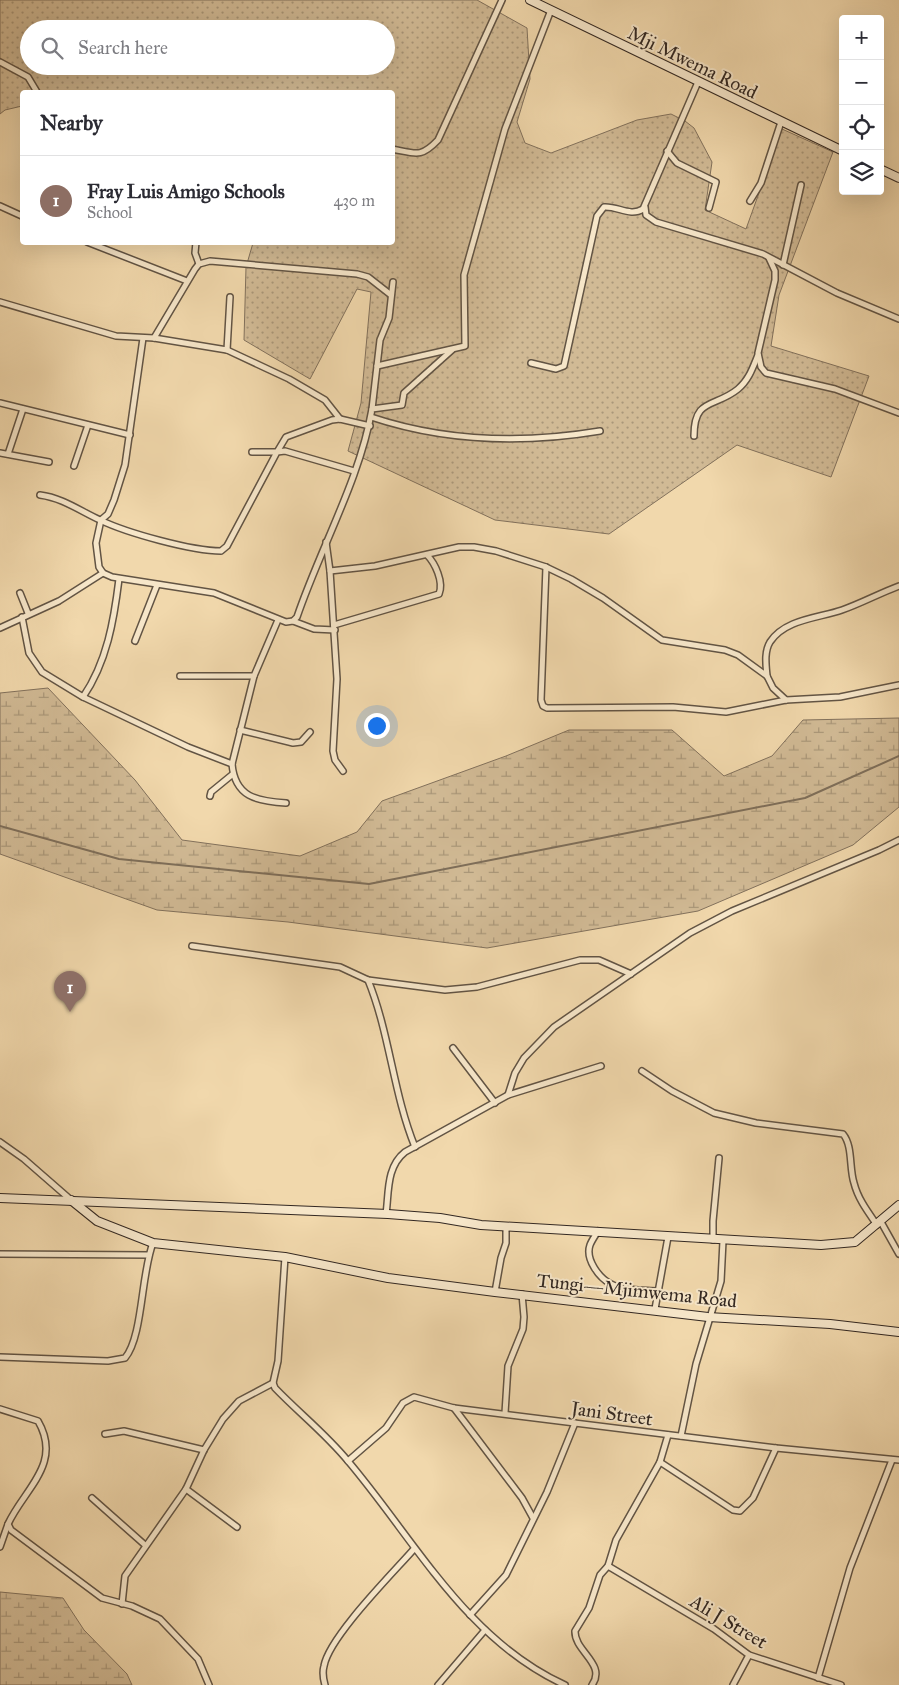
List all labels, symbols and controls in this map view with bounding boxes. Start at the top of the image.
map controls [839,15,884,195]
button: + [839,15,884,60]
search box [20,20,395,75]
street label: Mji Mwema Road [624,21,762,104]
icon: search [38,34,66,62]
text: Search here [78,36,168,59]
button: − [839,60,884,105]
button: locate [839,105,884,150]
text: Nearby [40,110,103,136]
button: layers [839,150,884,195]
text: Fray Luis Amigo Schools [87,180,285,203]
text: 1 [53,191,59,210]
text: 430 m [333,191,375,210]
text: School [87,203,132,222]
your location [364,713,390,739]
pin: 1 [54,971,86,1012]
street label: Tungi—Mjimwema Road [536,1269,739,1313]
street label: Jani Street [568,1396,654,1432]
street label: Ali J Street [684,1589,772,1654]

